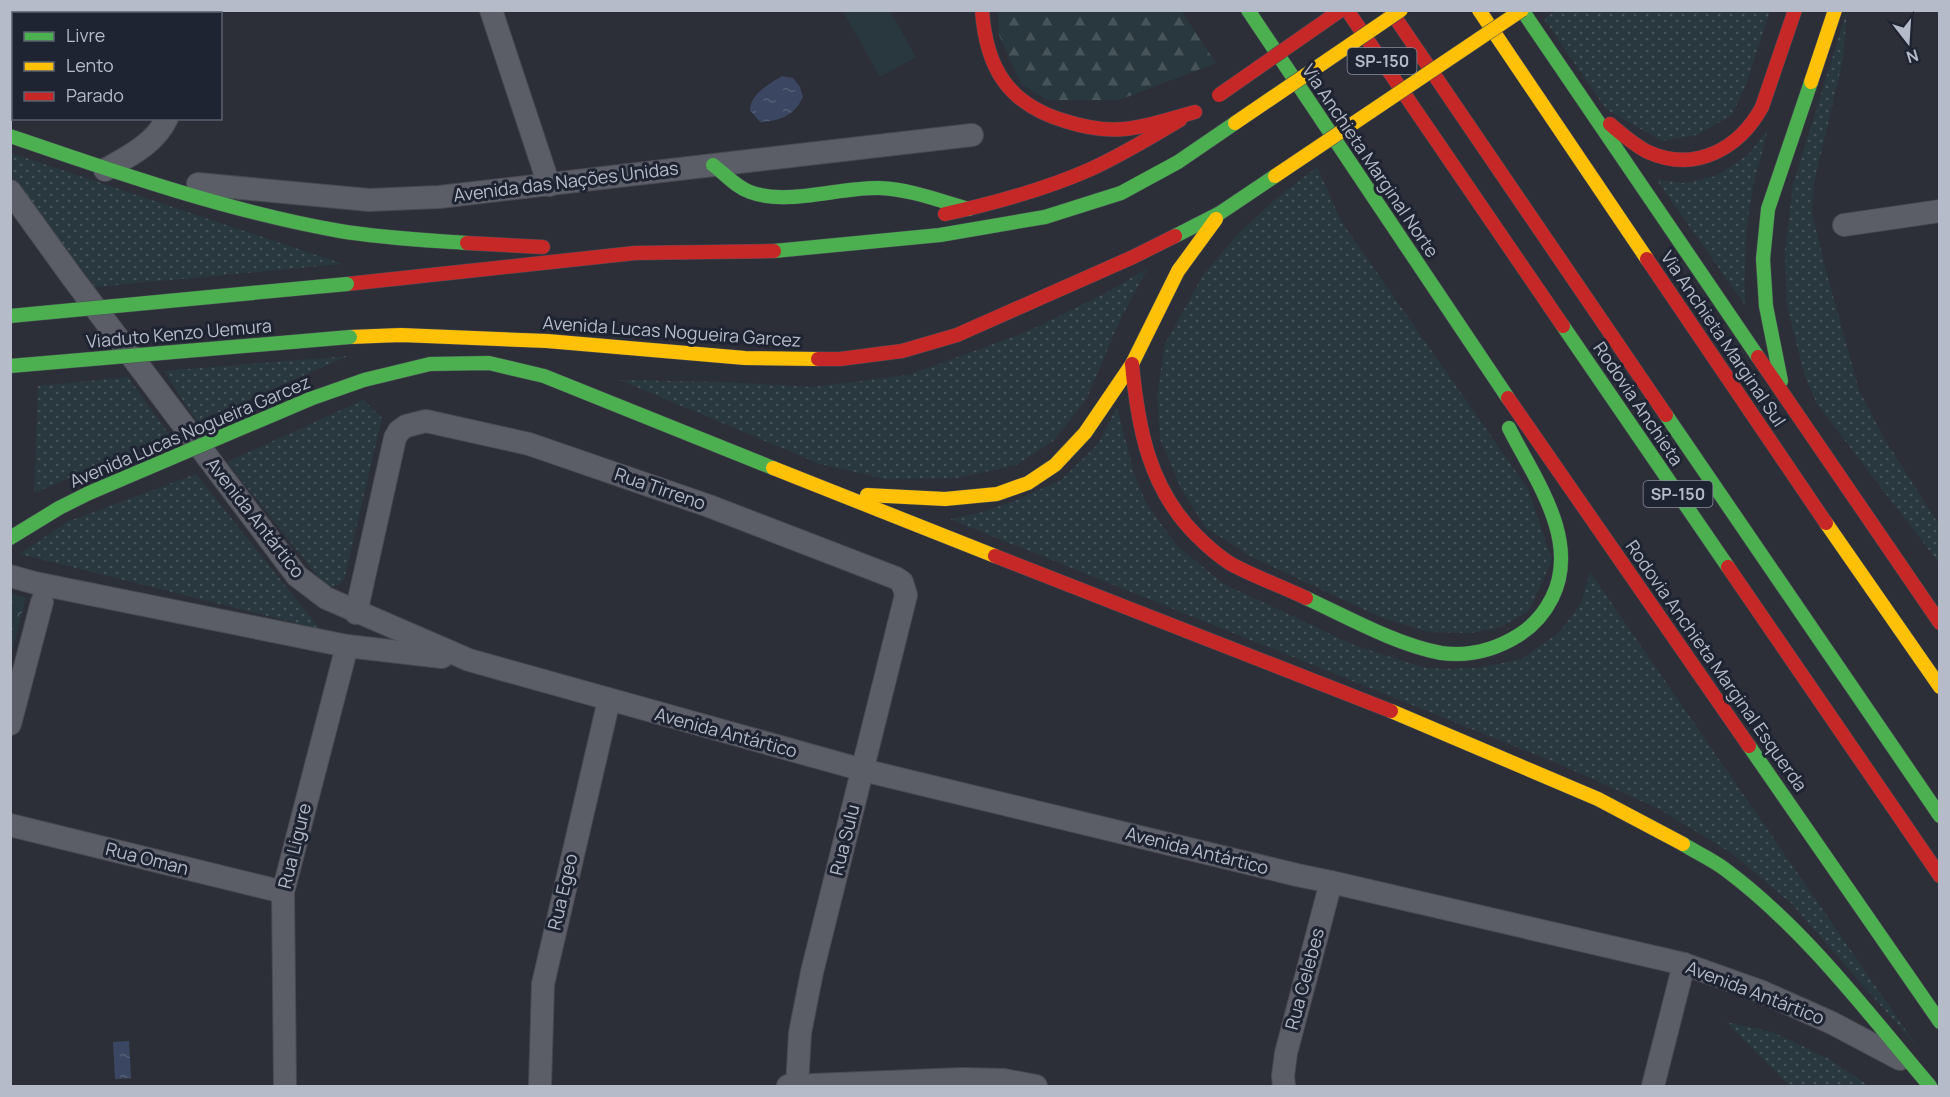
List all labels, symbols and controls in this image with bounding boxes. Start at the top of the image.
legend [12,12,222,120]
north arrow [1878,12,1938,72]
text: Livre [66,23,105,47]
text: N [1904,44,1921,69]
road number: SP-150 [1348,48,1416,74]
text: Lento [66,53,114,77]
street label: Via Anchieta Marginal Norte [1297,59,1445,262]
text: Parado [66,83,124,107]
street label: Avenida das Nações Unidas [452,155,680,207]
street label: Via Anchieta Marginal Sul [1656,246,1792,431]
street label: Avenida Lucas Nogueira Garcez [542,310,802,352]
street label: Viaduto Kenzo Uemura [85,313,273,353]
street label: Rodovia Anchieta [1588,337,1689,470]
street label: Avenida Lucas Nogueira Garcez [66,369,314,493]
street label: Avenida Antártico [201,452,310,582]
street label: Rua Tirreno [612,461,709,515]
road number: SP-150 [1644,481,1712,507]
street label: Rodovia Anchieta Marginal Esquerda [1621,535,1813,796]
street label: Avenida Antártico [652,701,800,763]
street label: Rua Ligure [272,801,316,891]
street label: Rua Sulu [824,802,864,878]
street label: Avenida Antártico [1123,821,1271,879]
street label: Rua Oman [103,836,191,880]
street label: Rua Egeo [542,851,582,932]
street label: Rua Celebes [1279,925,1329,1032]
street label: Avenida Antártico [1683,955,1828,1030]

